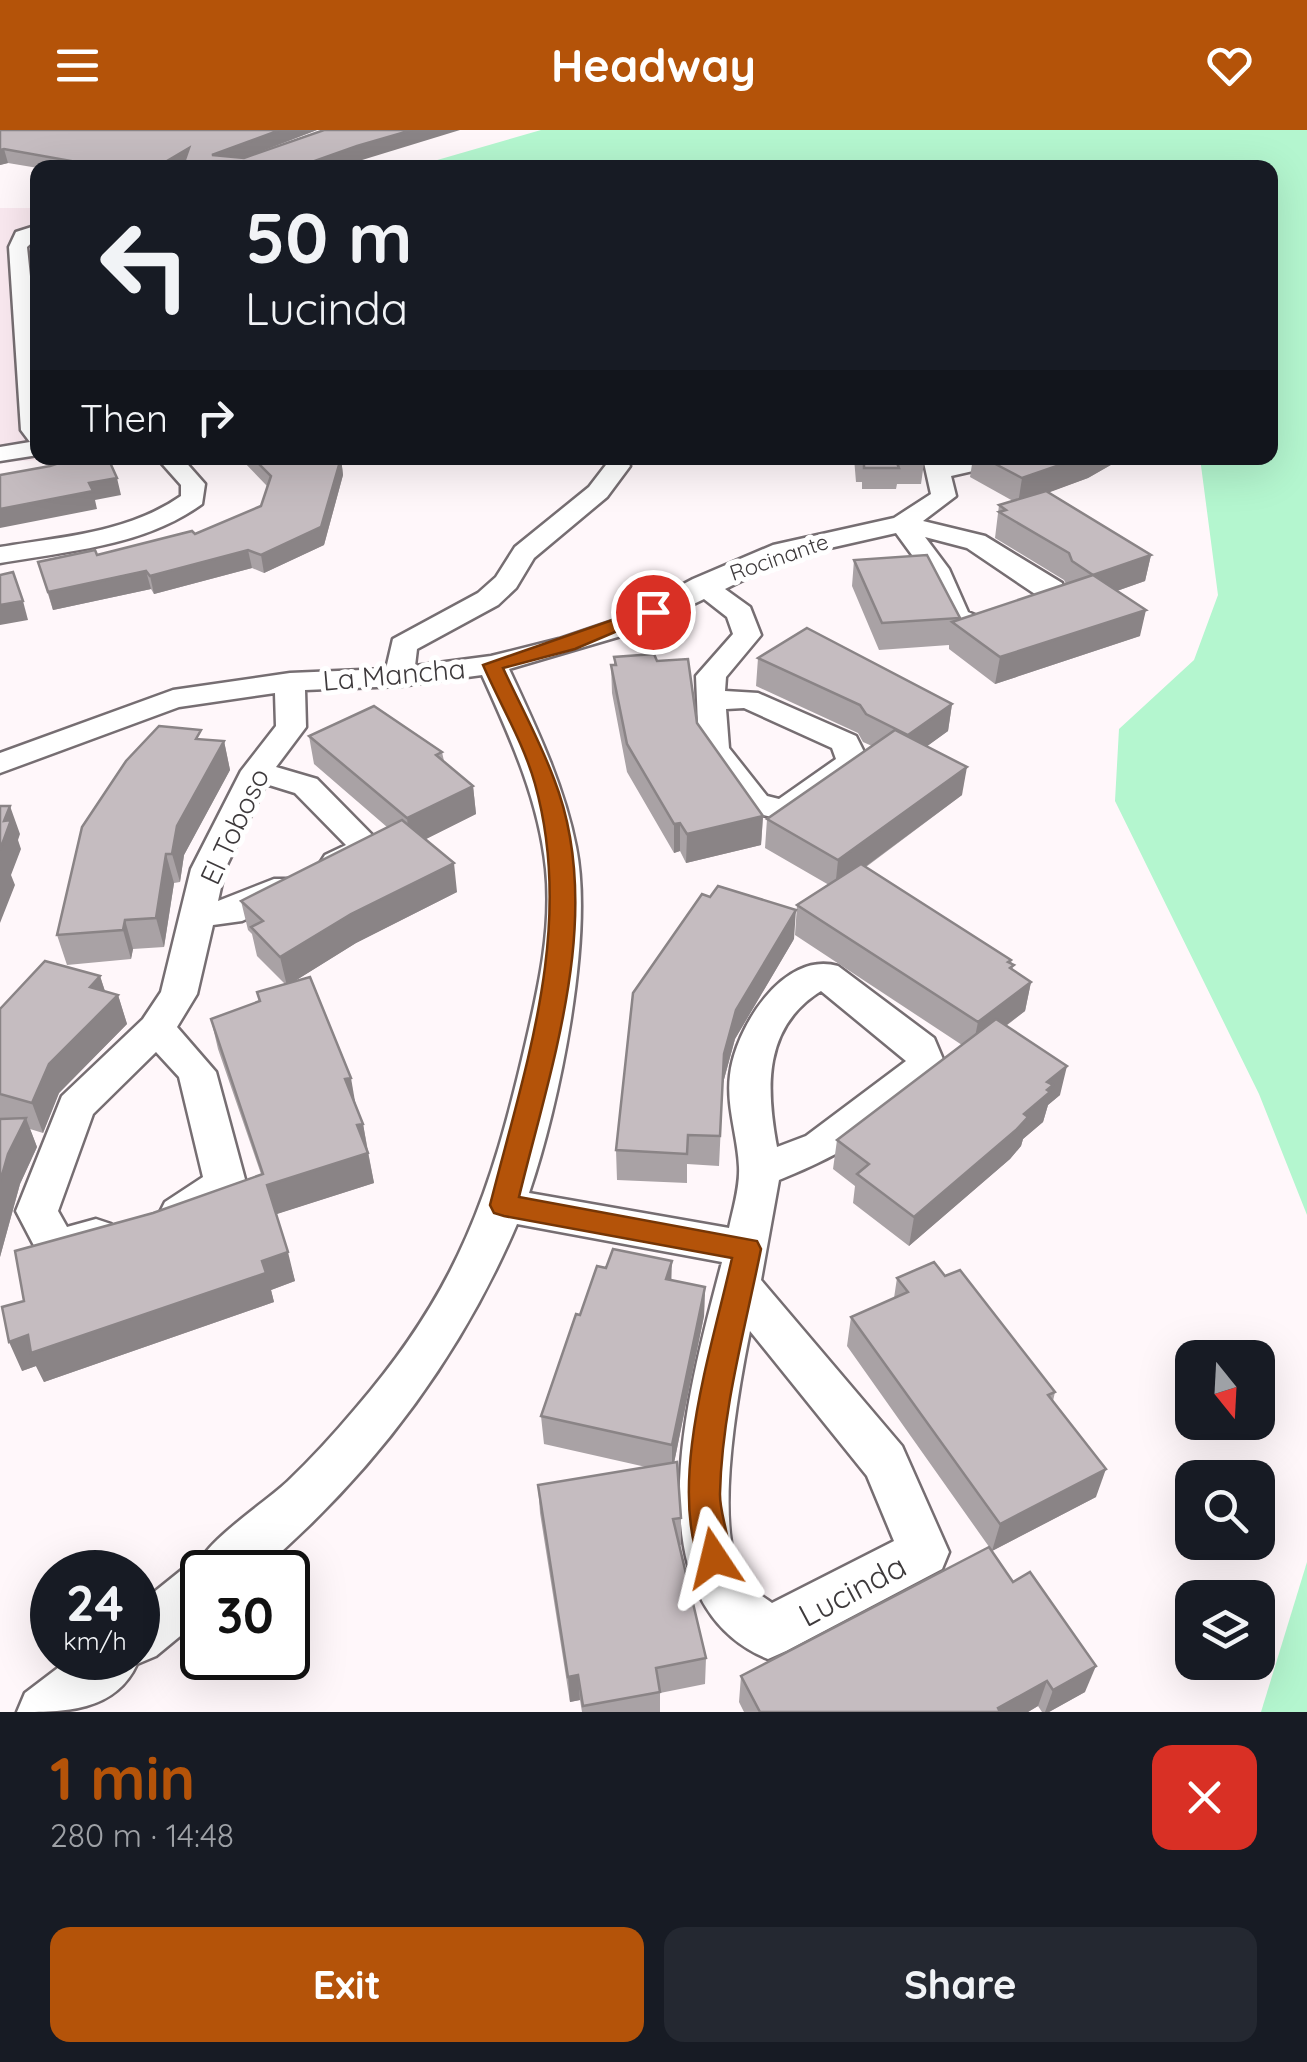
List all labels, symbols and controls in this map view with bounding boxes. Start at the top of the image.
text: Headway [551,37,756,93]
icon: menu [50,38,105,93]
icon: heart [1202,38,1257,93]
text: 50 m [245,193,412,281]
icon: left [80,200,210,330]
text: Lucinda [245,280,408,336]
icon: right [188,390,243,445]
text: Then [80,394,168,442]
street label: Rocinante [726,527,832,587]
pin [611,570,696,655]
icon: arrive [626,585,681,640]
street label: La Mancha [321,650,467,698]
street label: El Toboso [192,762,276,890]
north arrow [1175,1340,1275,1440]
map controls [1175,1340,1275,1680]
button: search [1175,1460,1275,1560]
position arrow [662,1506,766,1610]
street label: Lucinda [791,1545,913,1635]
speed limit sign: 30 [180,1550,310,1680]
text: 24 [66,1571,124,1634]
button: layers [1175,1580,1275,1680]
text: km/h [63,1625,127,1656]
text: 1 min [50,1740,195,1815]
button: close [1152,1745,1257,1850]
text: 280 m · 14:48 [50,1815,234,1855]
button: Exit [50,1927,644,2042]
button: Share [664,1927,1257,2042]

